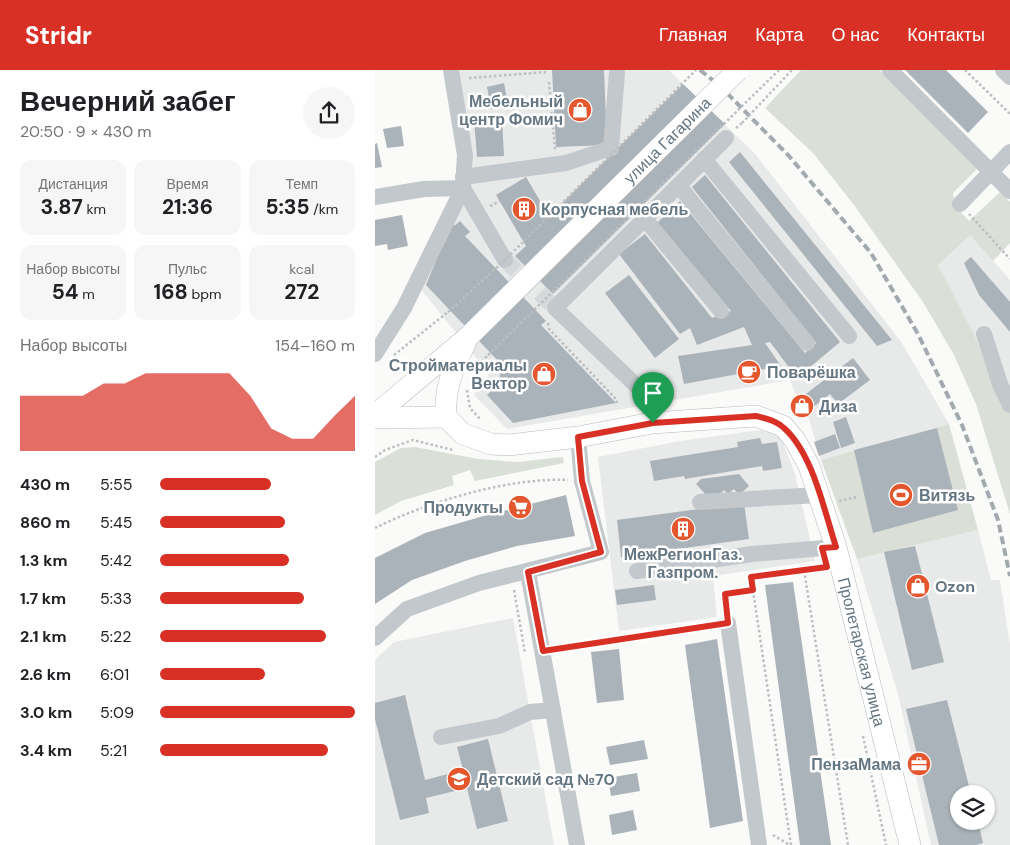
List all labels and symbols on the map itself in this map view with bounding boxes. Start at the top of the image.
place label: Мебельный центр Фомич [459,91,563,130]
street label: улица Гагарина [619,92,715,188]
shop icon: Мебельный центр Фомич [567,97,593,123]
building icon: Корпусная мебель [511,196,537,222]
place label: Корпусная мебель [541,199,689,220]
place label: Стройматериалы Вектор [389,355,527,394]
cafe icon: Поварёшка [736,359,762,385]
shop icon: Стройматериалы Вектор [531,361,557,387]
place label: Поварёшка [767,362,856,383]
pin [632,372,674,423]
shop icon: Диза [789,393,815,419]
place label: Диза [819,396,857,417]
sports icon: Витязь [888,482,914,508]
place label: Витязь [919,485,976,506]
supermarket icon: Продукты [507,494,533,520]
place label: Продукты [423,497,503,518]
building icon: МежРегионГаз. Газпром. [670,516,696,542]
place label: МежРегионГаз. Газпром. [624,544,742,583]
shop icon: Ozon [905,573,931,599]
street label: Пролетарская улица [833,575,891,729]
place label: Ozon [935,576,975,597]
office icon: ПензаМама [906,751,932,777]
place label: ПензаМама [811,754,901,775]
school or university icon: Детский сад №70 [446,766,472,792]
place label: Детский сад №70 [477,769,615,790]

